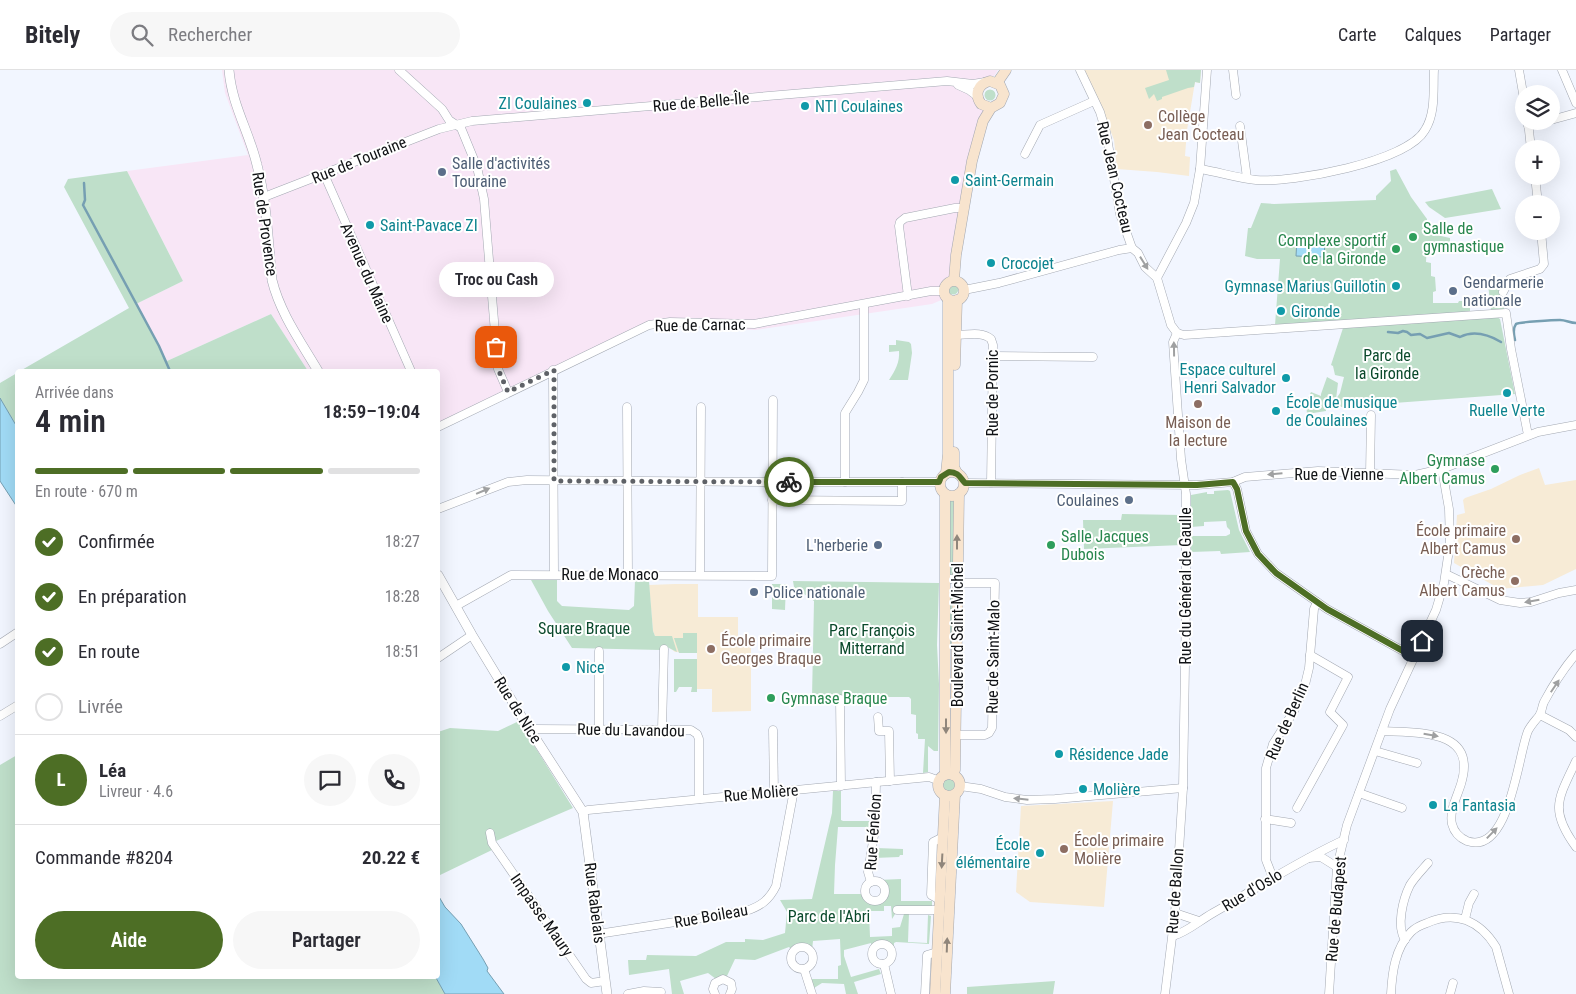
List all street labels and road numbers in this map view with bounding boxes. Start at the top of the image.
street label: Rue de Belle-Île [652,88,750,116]
street label: Rue Jean Cocteau [1093,119,1137,235]
street label: Rue de Touraine [309,132,409,188]
street label: Rue de Provence [248,171,282,277]
street label: Avenue du Maine [336,220,398,326]
street label: Rue de Carnac [654,315,746,335]
street label: Rue de Pornic [983,350,1002,437]
street label: Rue de Vienne [1294,465,1384,484]
street label: Rue du Général de Gaulle [1176,507,1195,665]
street label: Boulevard Saint-Michel [948,563,967,707]
street label: Rue de Monaco [561,565,659,584]
street label: Rue de Saint-Malo [983,600,1003,714]
street label: Rue de Nice [490,673,546,747]
street label: Rue de Berlin [1261,679,1313,763]
street label: Rue du Lavandou [577,720,685,740]
street label: Rue Molière [723,780,799,806]
street label: Rue Fénélon [861,793,885,871]
street label: Rue de Ballon [1163,847,1187,935]
street label: Rue de Budapest [1322,855,1350,963]
street label: Rue Rabelais [581,862,609,944]
street label: Rue d'Oslo [1218,865,1286,915]
street label: Impasse Maury [507,870,578,960]
street label: Rue Boileau [673,900,749,932]

